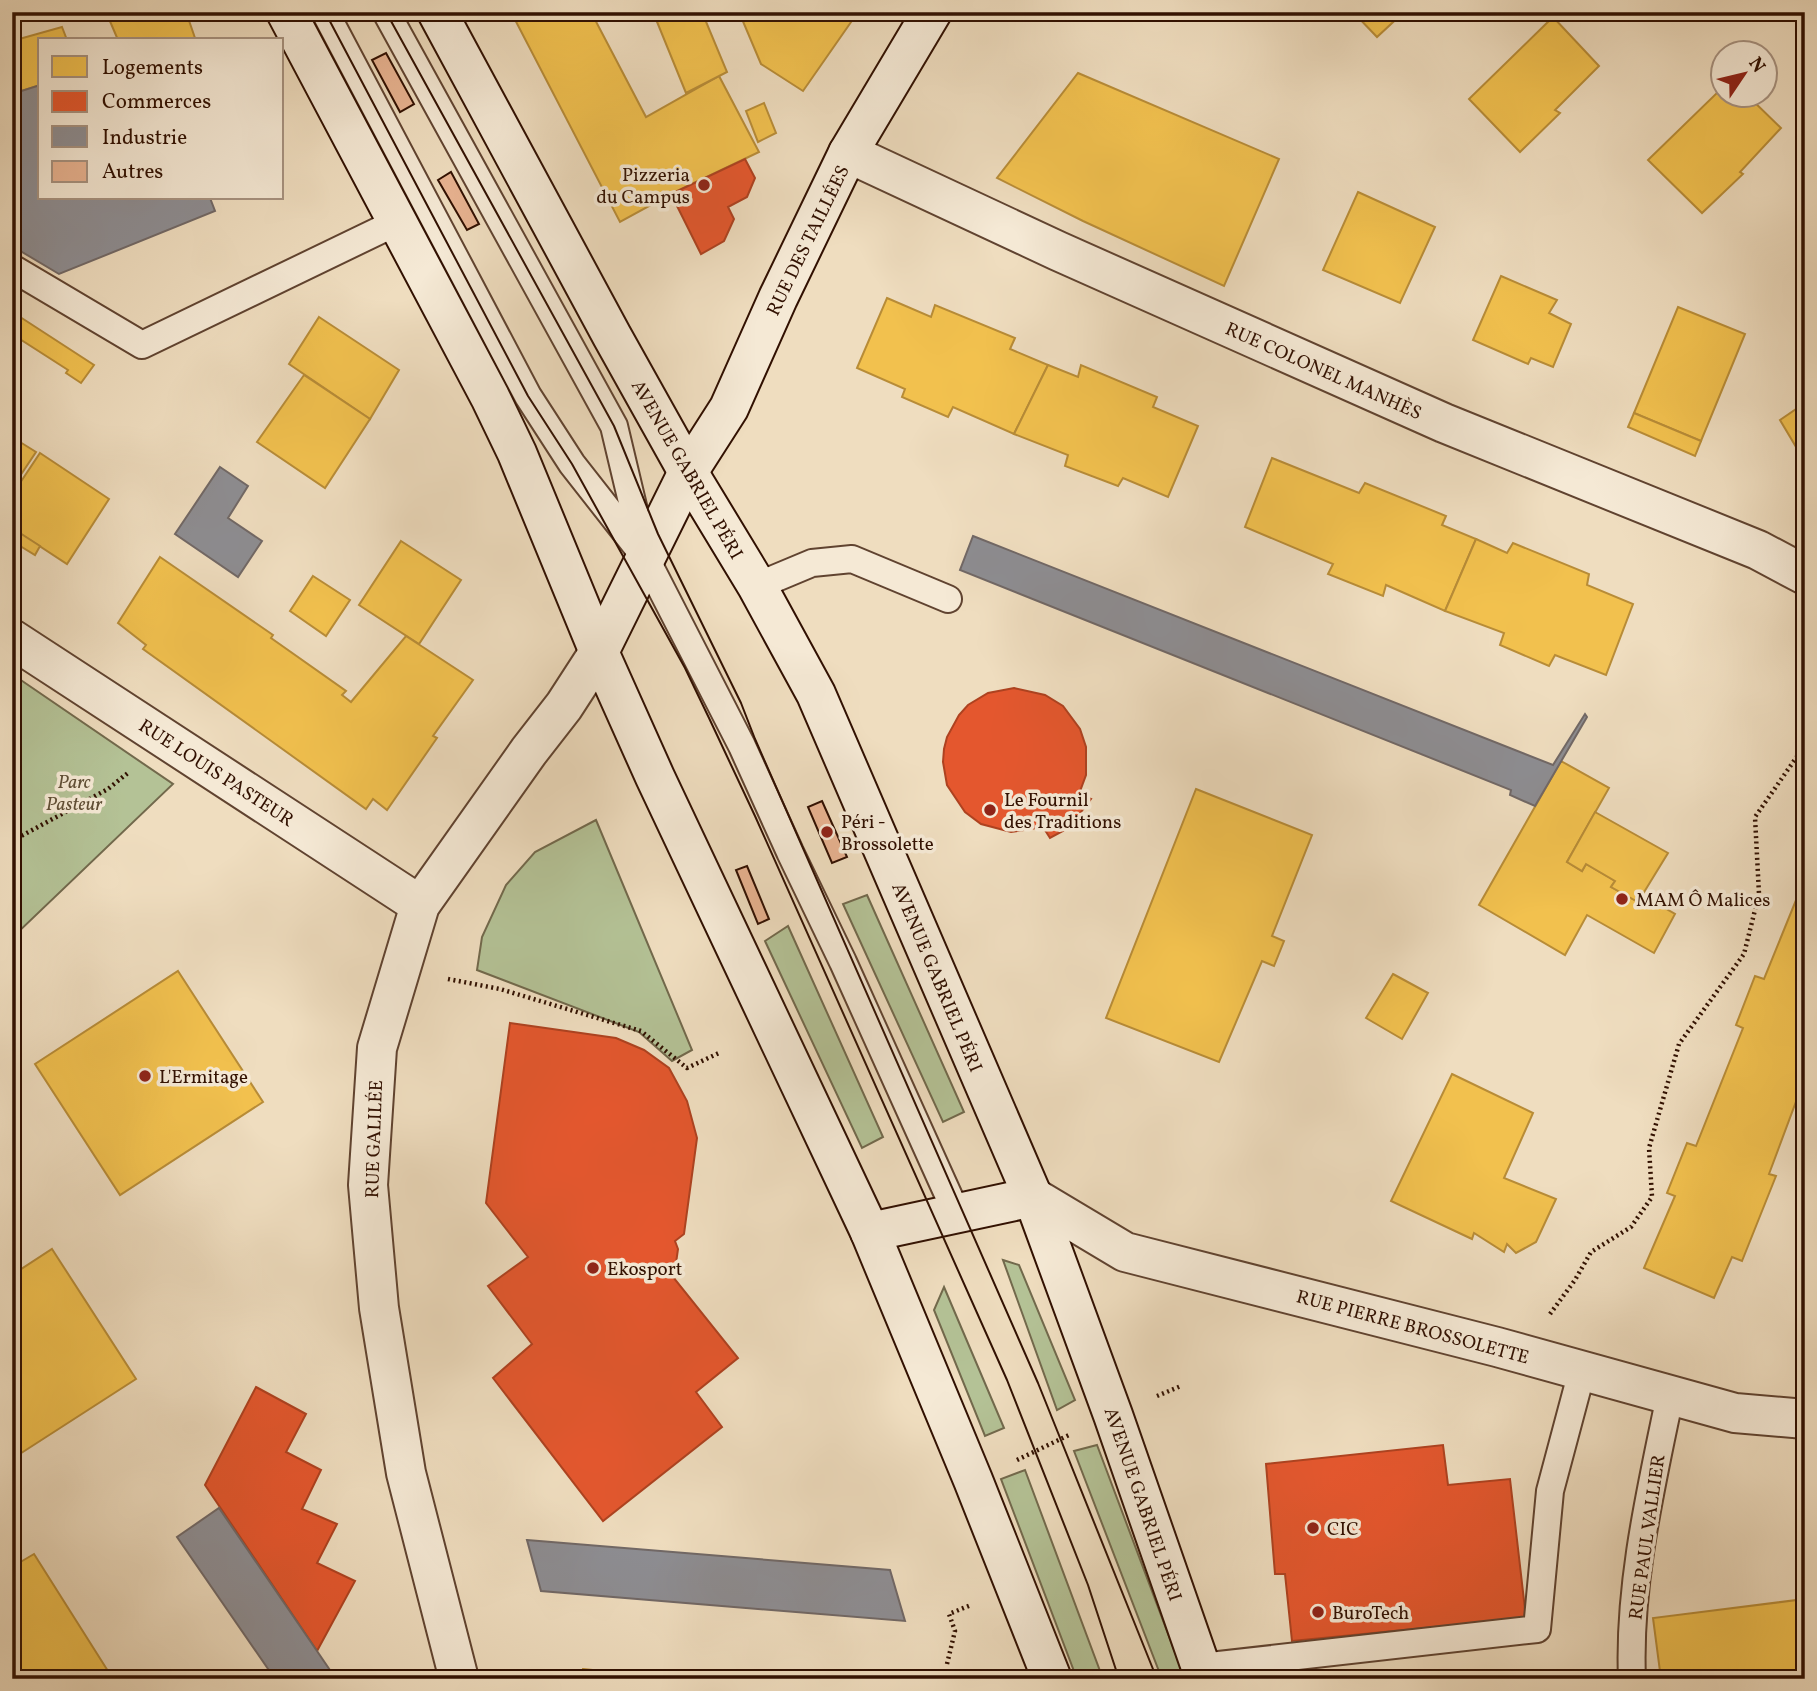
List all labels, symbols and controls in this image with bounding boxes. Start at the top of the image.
legend [38,38,284,200]
north arrow [1708,38,1778,108]
text: N [1742,52,1771,79]
text: Logements [102,54,203,83]
text: Commerces [102,88,211,117]
text: Industrie [102,124,187,153]
text: Autres [102,158,163,187]
street label: RUE DES TAILLÉES [761,161,857,321]
place label: Pizzeria du Campus [596,163,690,211]
marker: Pizzeria du Campus [696,177,712,193]
street label: RUE COLONEL MANHÈS [1221,317,1426,427]
street label: AVENUE GABRIEL PÉRI [624,375,748,565]
street label: RUE LOUIS PASTEUR [133,714,299,834]
park label: Parc Pasteur [46,770,103,818]
place label: Le Fournil des Traditions [1004,788,1121,836]
marker: Le Fournil des Traditions [982,802,998,818]
place label: Péri - Brossolette [841,810,934,858]
marker: Péri - Brossolette [819,824,835,840]
street label: AVENUE GABRIEL PÉRI [884,879,988,1076]
place label: MAM Ô Malices [1636,888,1770,914]
marker: MAM Ô Malices [1614,891,1630,907]
place label: L'Ermitage [159,1065,248,1091]
marker: L'Ermitage [137,1068,153,1084]
street label: RUE GALILÉE [360,1079,390,1199]
place label: Ekosport [607,1257,683,1283]
marker: Ekosport [585,1260,601,1276]
street label: RUE PIERRE BROSSOLETTE [1293,1284,1532,1372]
street label: AVENUE GABRIEL PÉRI [1097,1404,1188,1605]
street label: RUE PAUL VALLIER [1624,1453,1672,1622]
place label: CIC [1327,1517,1359,1543]
marker: CIC [1305,1520,1321,1536]
place label: BuroTech [1332,1601,1409,1627]
marker: BuroTech [1310,1604,1326,1620]

